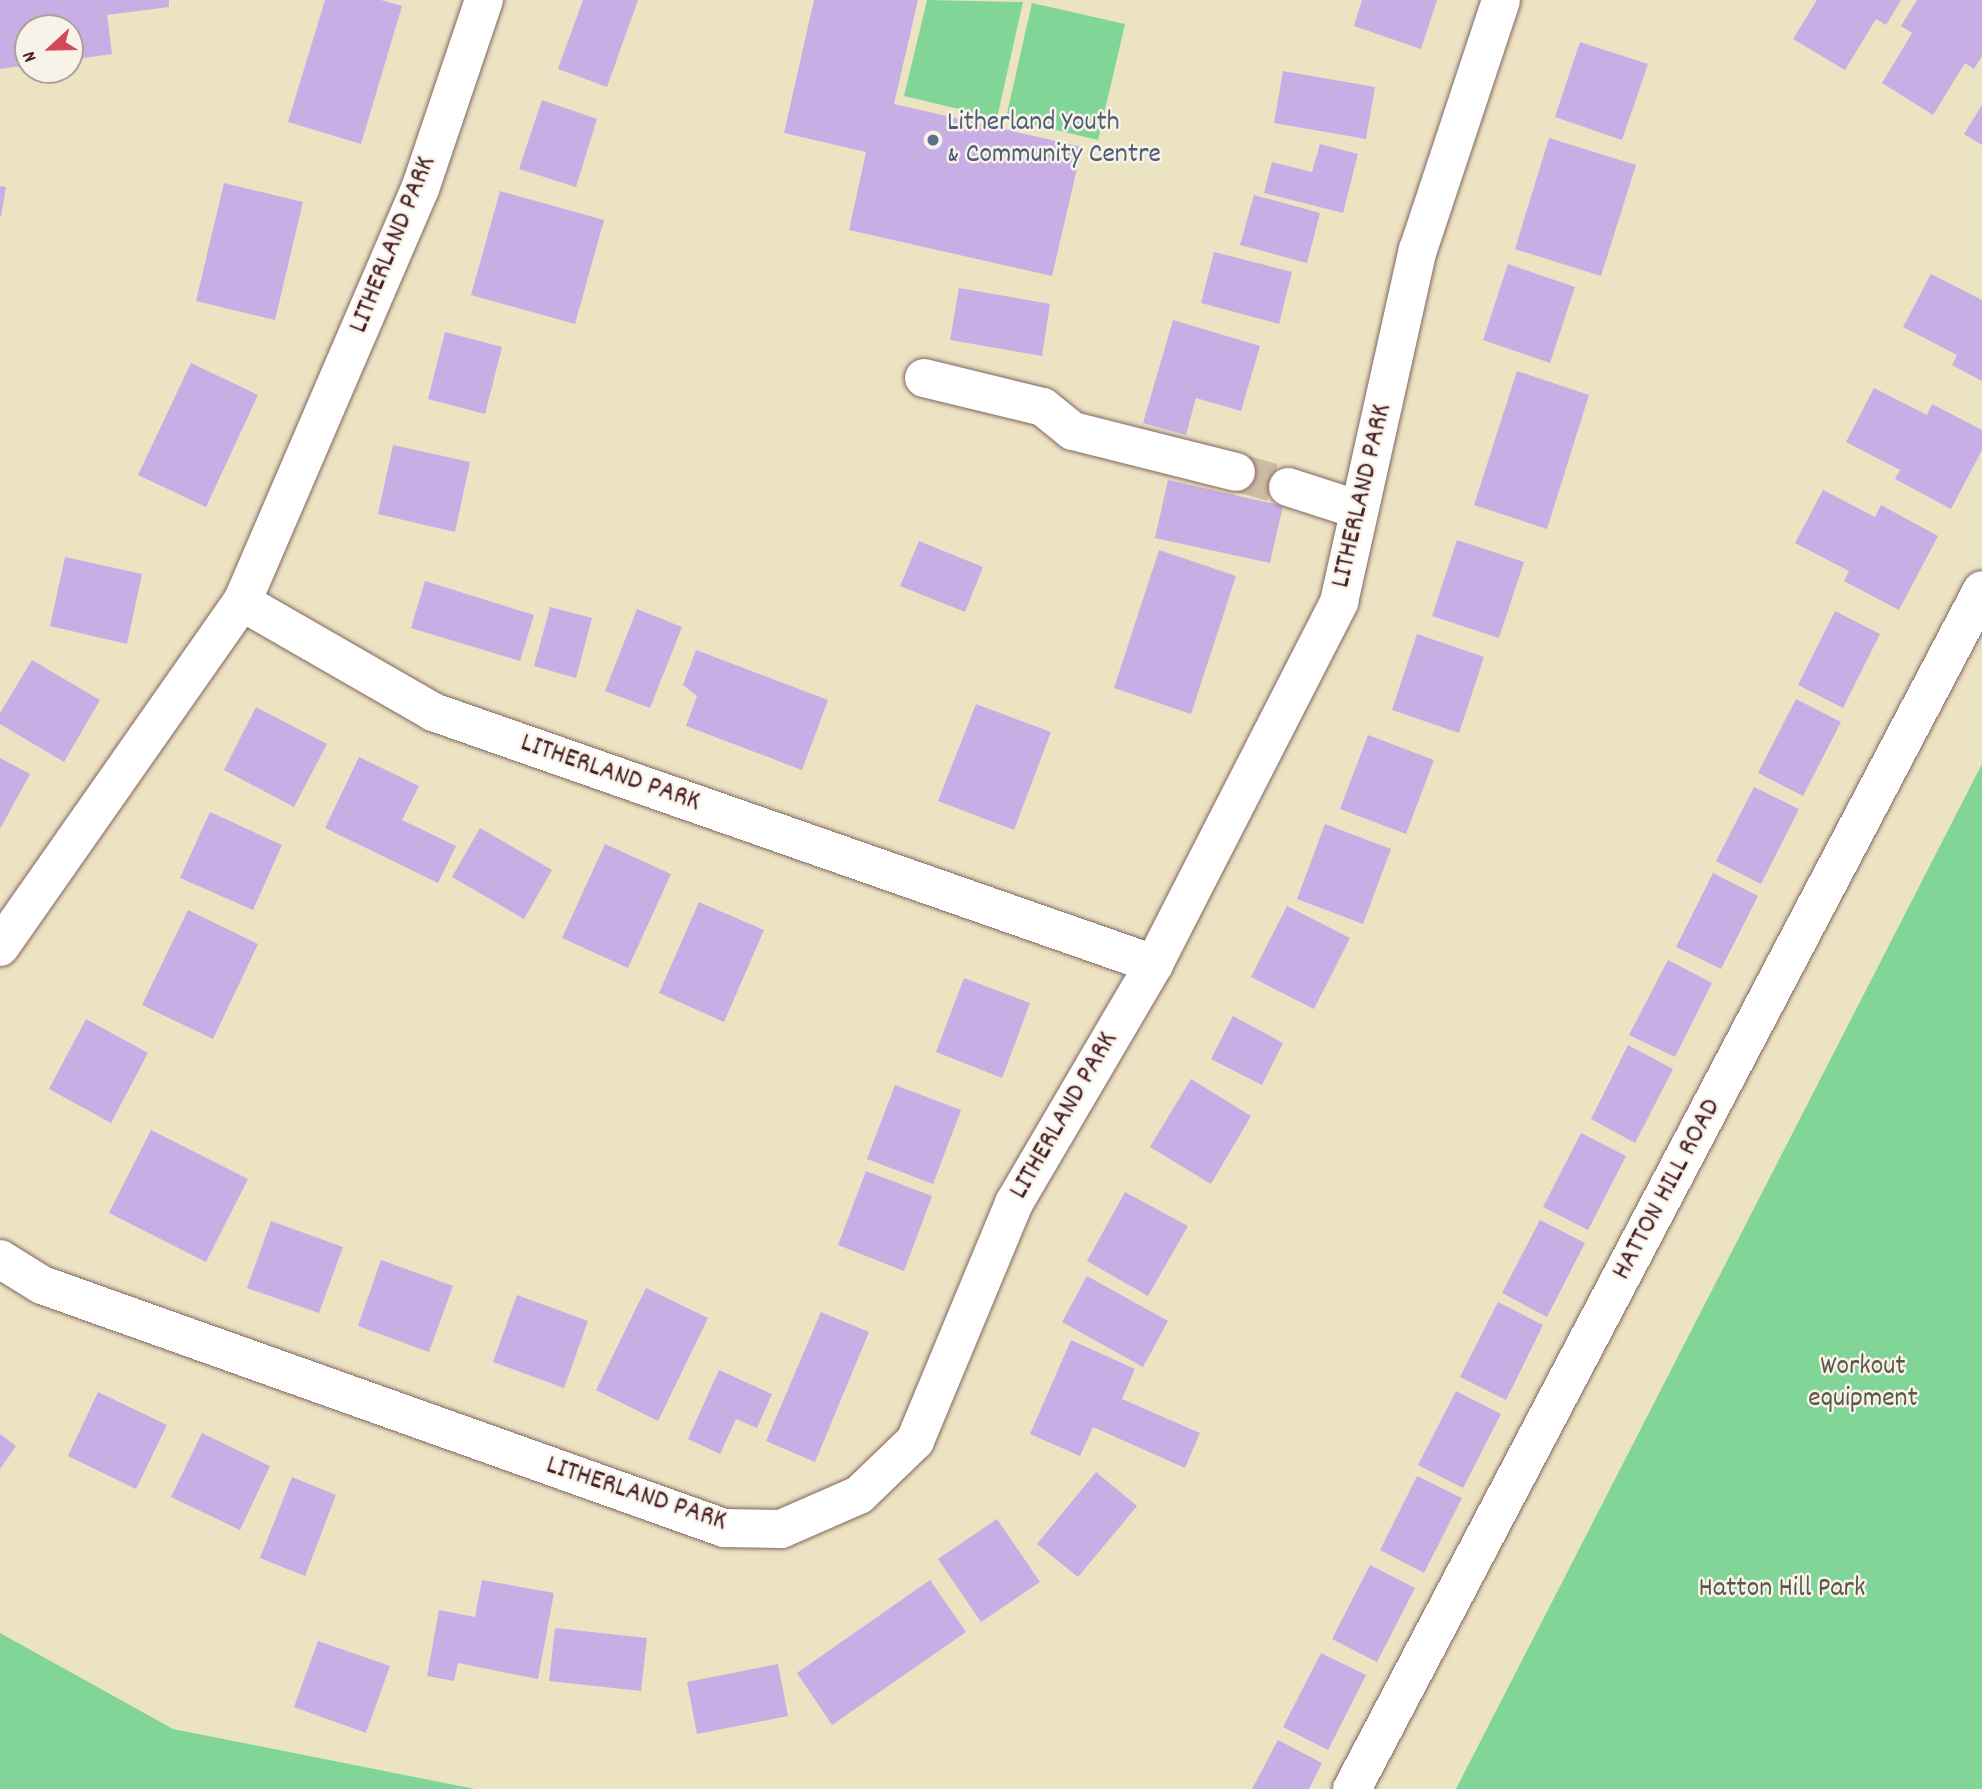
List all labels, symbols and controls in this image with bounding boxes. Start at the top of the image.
north arrow [14,14,84,84]
text: N [17,47,45,66]
place label: Litherland Youth & Community Centre [947,107,1161,173]
marker: Litherland Youth & Community Centre [925,132,941,148]
street label: LITHERLAND PARK [343,152,445,338]
street label: LITHERLAND PARK [1325,401,1401,591]
street label: LITHERLAND PARK [516,728,704,820]
street label: LITHERLAND PARK [1003,1026,1127,1206]
street label: HATTON HILL ROAD [1606,1094,1730,1286]
park label: Workout equipment [1808,1351,1918,1417]
street label: LITHERLAND PARK [541,1450,731,1540]
park label: Hatton Hill Park [1699,1573,1865,1607]

